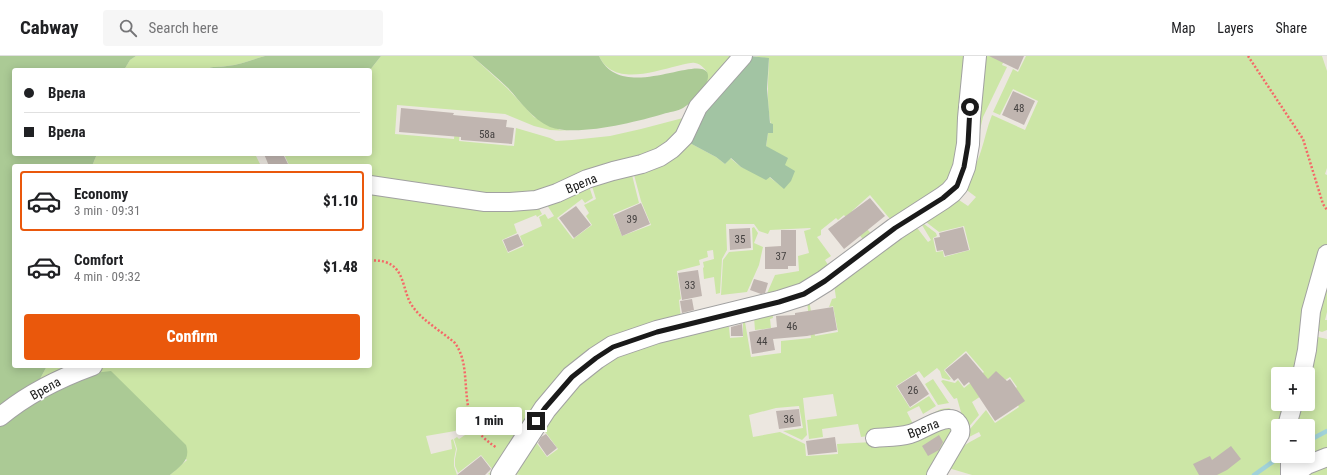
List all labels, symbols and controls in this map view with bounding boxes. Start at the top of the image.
search box [103,10,383,46]
text: Cabway [20,16,79,39]
icon: search [117,17,139,39]
text: Search here [149,19,218,37]
text: Map [1171,20,1195,36]
text: Layers [1217,20,1254,36]
text: Share [1276,20,1307,36]
text: Врела [48,84,86,102]
route start [961,98,979,116]
house number: 48 [1014,102,1024,115]
text: Врела [48,123,86,141]
house number: 58a [479,128,495,141]
street label: Врела [563,170,599,196]
icon: car [26,183,62,219]
text: Economy [74,185,128,203]
text: $1.10 [323,192,358,210]
text: 3 min · 09:31 [74,203,140,218]
house number: 39 [627,213,637,226]
house number: 35 [735,233,745,246]
icon: car [26,249,62,285]
house number: 37 [776,250,786,263]
text: Comfort [74,251,123,269]
text: $1.48 [323,258,358,276]
text: 4 min · 09:32 [74,269,140,284]
house number: 33 [685,279,695,292]
button: Confirm [24,314,360,360]
house number: 46 [787,320,797,333]
house number: 44 [757,335,768,348]
map controls [1271,367,1315,463]
button: + [1271,367,1315,411]
street label: Врела [27,374,63,403]
house number: 26 [908,384,918,397]
callout: 1 min [456,407,522,435]
route end [527,412,545,430]
text: 1 min [475,413,503,428]
house number: 36 [784,413,794,426]
street label: Врела [905,416,941,441]
button: − [1271,419,1315,463]

